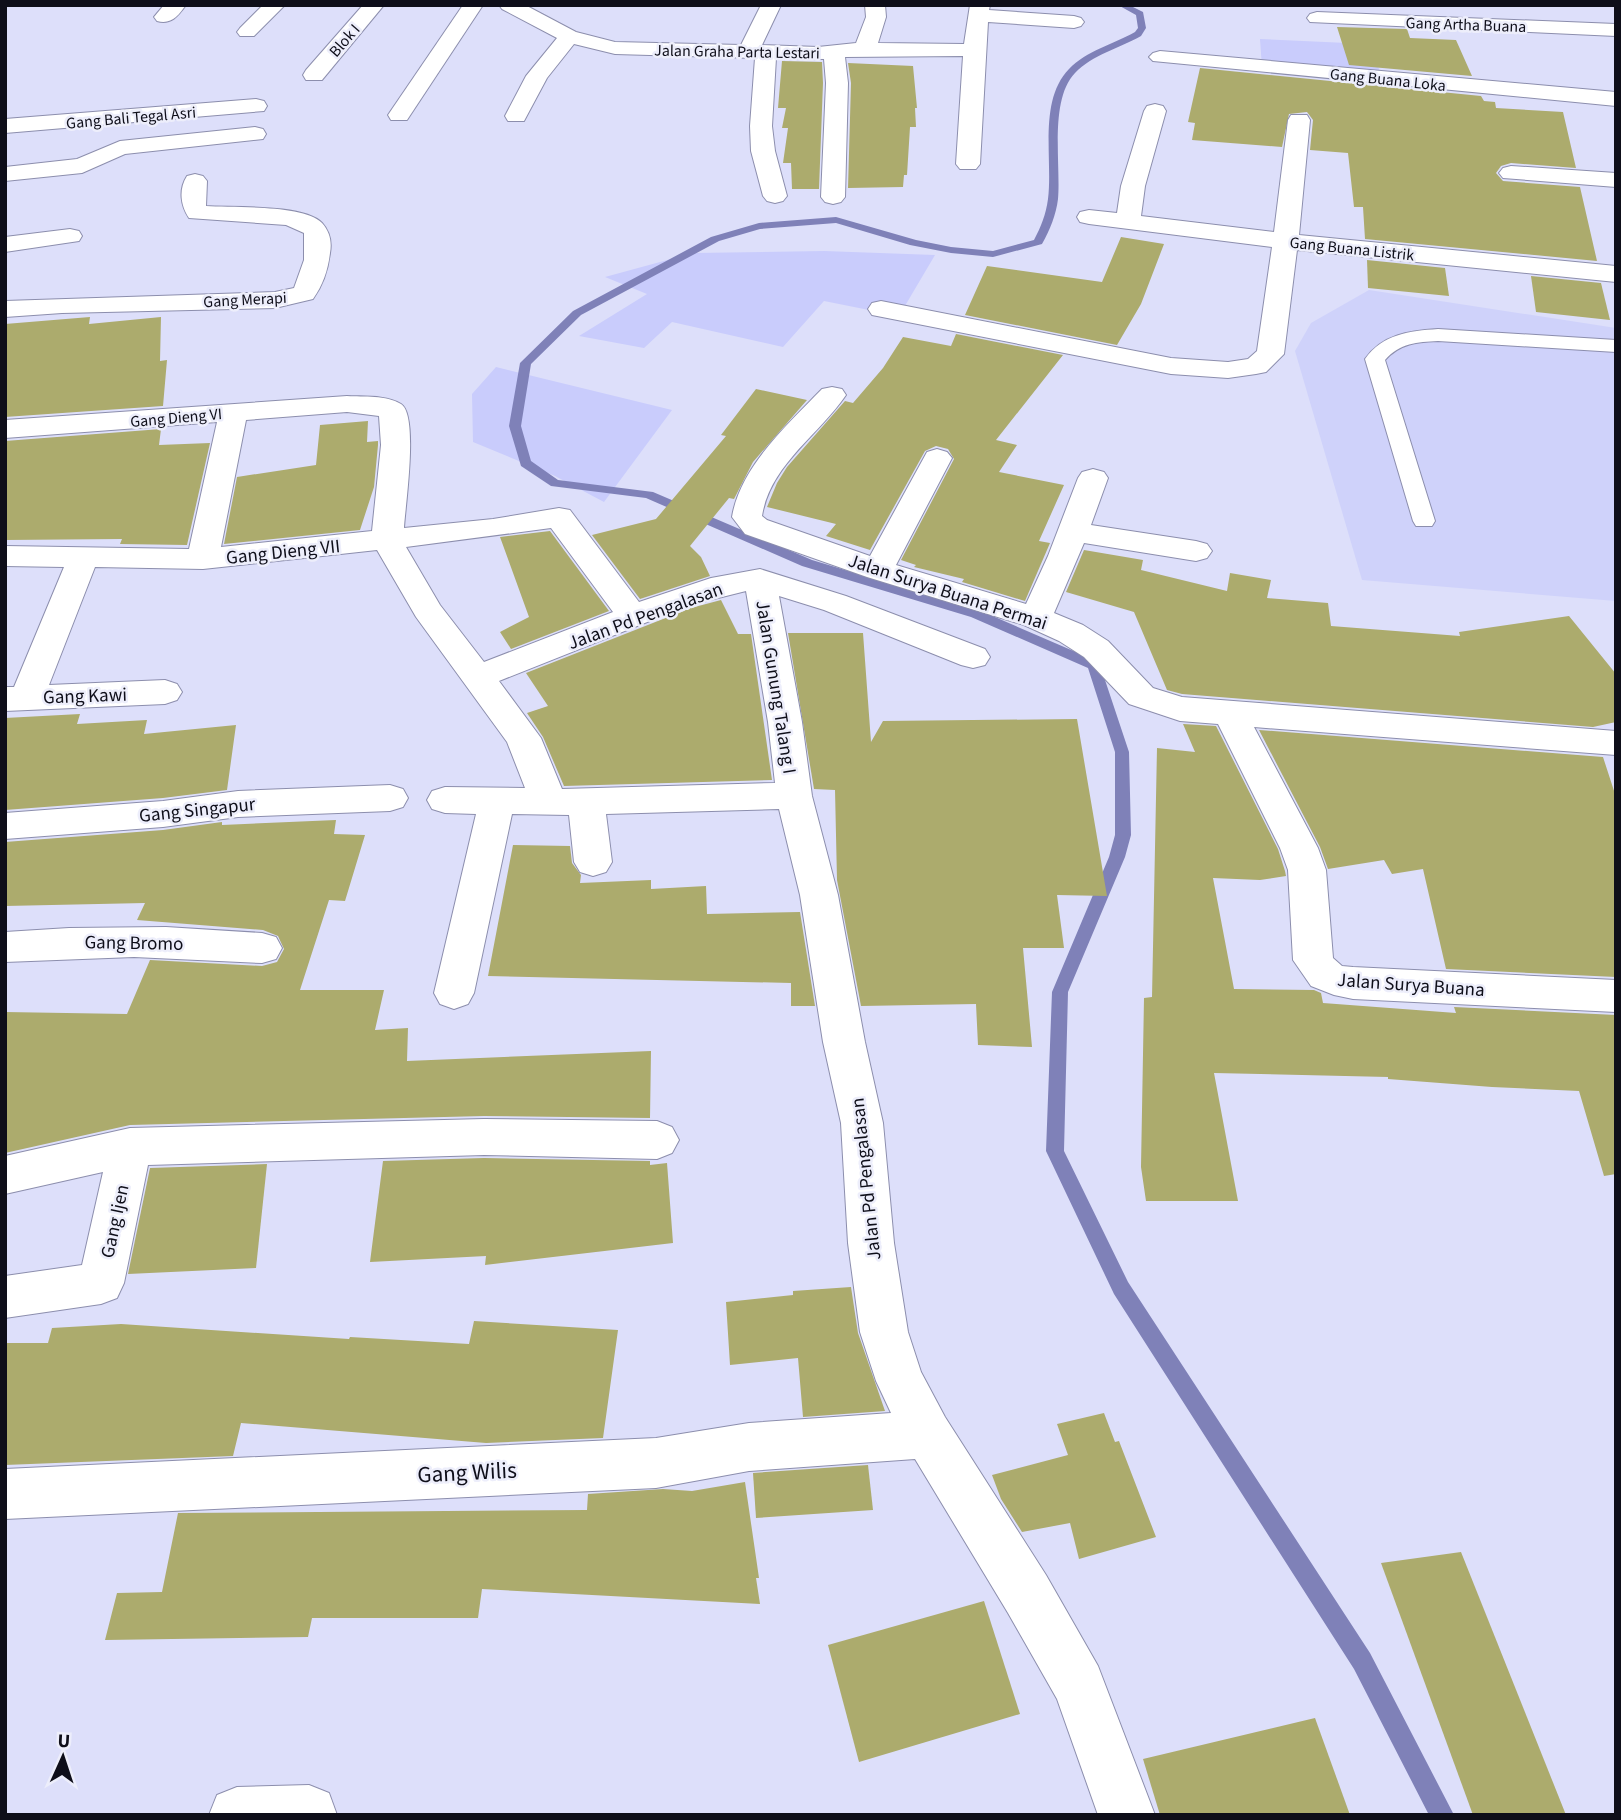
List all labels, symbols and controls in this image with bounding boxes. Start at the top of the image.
street label: Gang Artha Buana [1405,12,1527,38]
street label: Blok I [324,19,365,62]
street label: Jalan Graha Parta Lestari [654,40,820,64]
street label: Gang Buana Loka [1329,63,1447,97]
street label: Gang Bali Tegal Asri [65,101,197,135]
street label: Gang Buana Listrik [1289,232,1415,266]
street label: Gang Merapi [203,287,287,313]
street label: Gang Dieng VI [129,403,223,433]
street label: Gang Dieng VII [225,533,341,572]
street label: Jalan Surya Buana Permai [845,547,1051,637]
street label: Jalan Pd Pengalasan [564,576,727,657]
street label: Jalan Gunung Talang I [748,598,803,776]
street label: Gang Kawi [43,682,127,711]
street label: Gang Singapur [138,791,257,830]
street label: Gang Bromo [84,929,184,958]
street label: Jalan Surya Buana [1336,967,1486,1004]
street label: Jalan Pd Pengalasan [845,1096,888,1261]
street label: Gang Ijen [95,1182,136,1261]
street label: Gang Wilis [417,1453,518,1492]
north arrow [28,1722,98,1792]
text: U [57,1728,71,1755]

